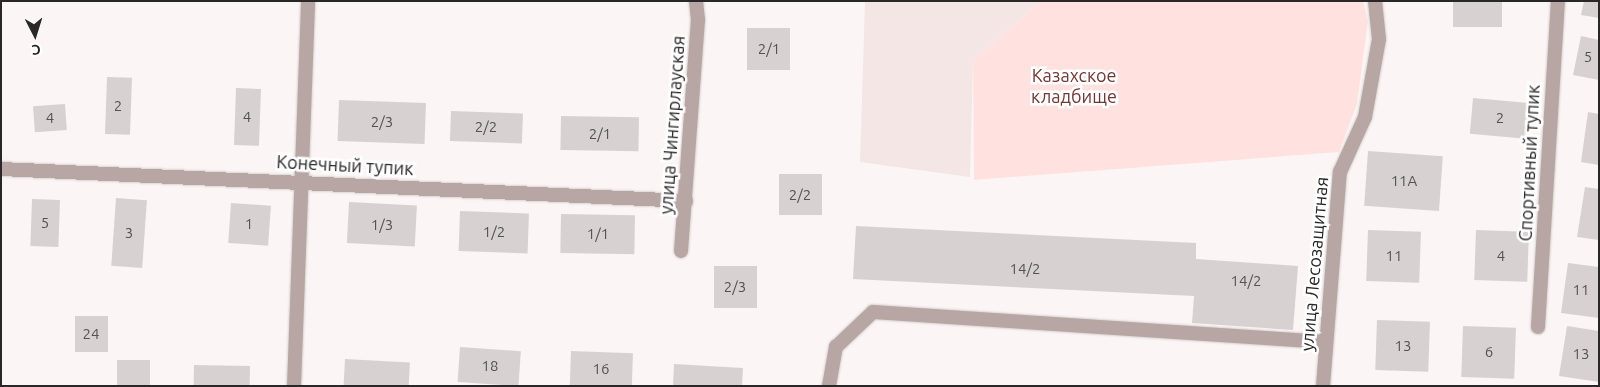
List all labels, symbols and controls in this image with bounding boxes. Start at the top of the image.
north arrow [10,10,60,60]
street label: улица Чингирлауская [655,35,689,215]
house number: 2/1 [758,40,780,58]
text: С [31,42,41,58]
house number: 5 [1584,48,1592,66]
park label: Казахское кладбище [1031,65,1117,108]
street label: Спортивный тупик [1514,84,1544,242]
house number: 2 [114,97,122,115]
house number: 4 [243,108,251,126]
house number: 4 [46,109,54,127]
house number: 2 [1496,109,1504,127]
house number: 2/3 [371,113,393,131]
house number: 2/2 [475,118,497,136]
house number: 2/1 [589,125,611,143]
street label: Конечный тупик [276,151,414,179]
house number: 11А [1391,172,1417,190]
street label: улица Лесозащитная [1296,176,1332,352]
house number: 2/2 [789,186,811,204]
house number: 5 [41,214,49,232]
house number: 1 [245,215,253,233]
house number: 1/3 [371,216,393,234]
house number: 1/2 [483,223,505,241]
house number: 3 [125,224,133,242]
house number: 1/1 [587,225,609,243]
house number: 11 [1386,247,1402,265]
house number: 4 [1497,247,1505,265]
house number: 14/2 [1010,260,1040,278]
house number: 14/2 [1231,272,1261,290]
house number: 2/3 [724,278,746,296]
house number: 11 [1573,281,1589,299]
house number: 24 [83,325,99,343]
house number: 13 [1395,337,1411,355]
house number: 6 [1485,343,1493,361]
house number: 13 [1573,345,1589,363]
house number: 18 [482,357,498,375]
house number: 16 [593,360,609,378]

